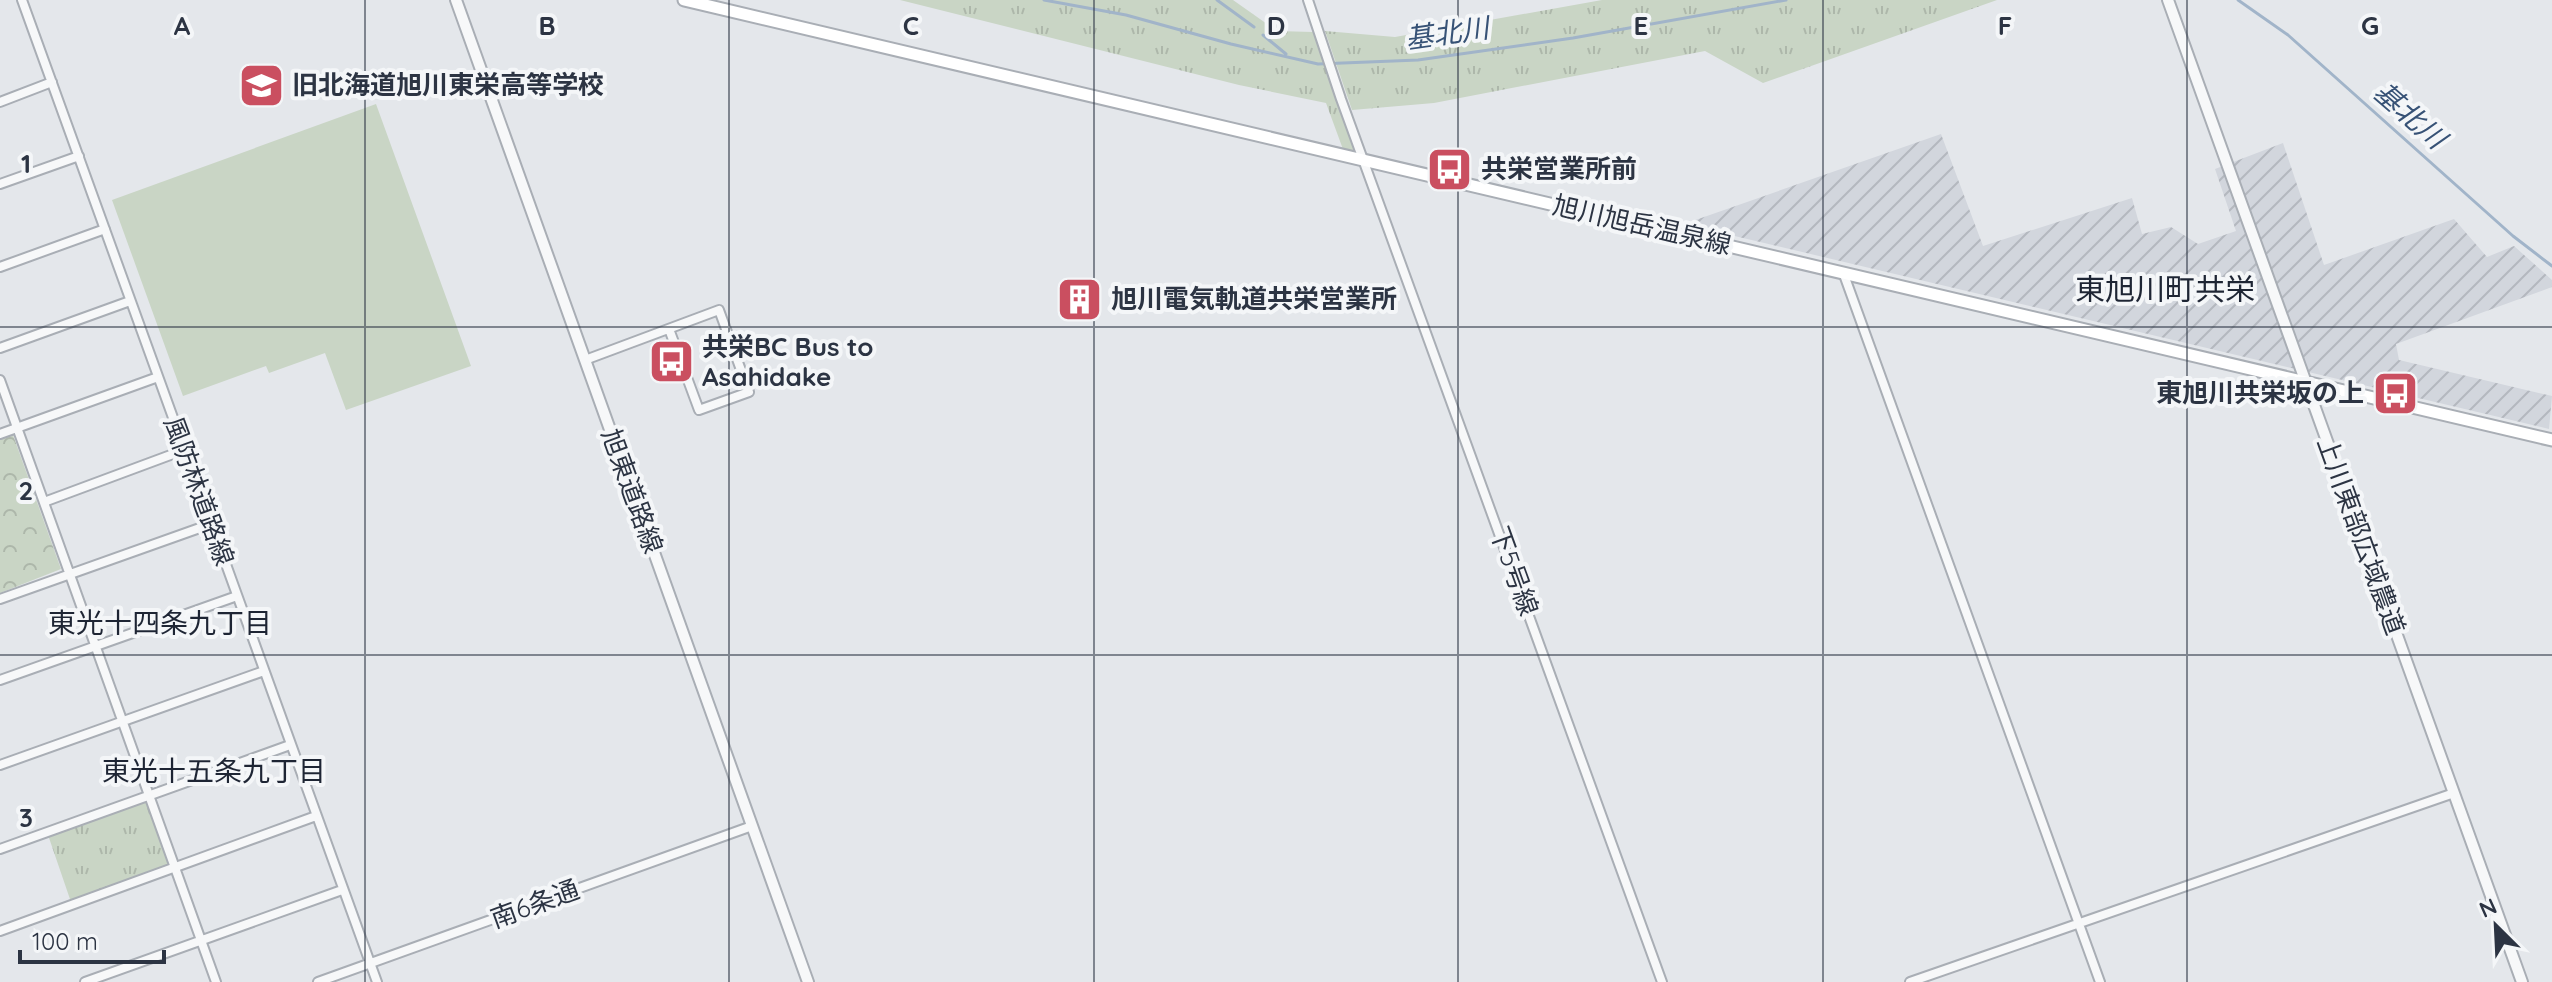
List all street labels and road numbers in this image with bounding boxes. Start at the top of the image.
street label: 旭川旭岳温泉線 [1550,188,1734,261]
street label: 風防林道路線 [157,412,242,570]
street label: 旭東道路線 [595,424,670,558]
street label: 上川東部広域農道 [2310,432,2413,639]
street label: 下5号線 [1483,522,1546,620]
street label: 南6条通 [486,872,584,935]

